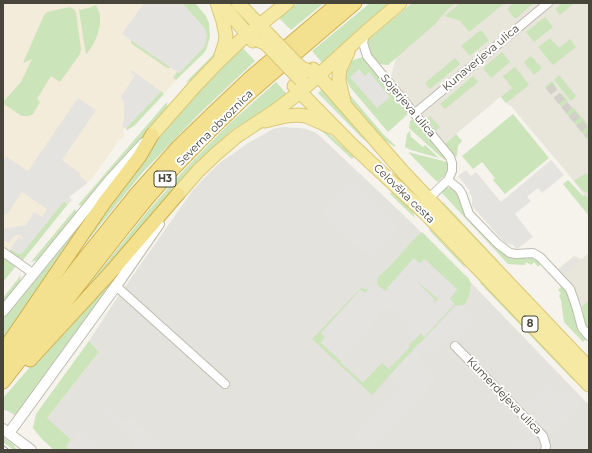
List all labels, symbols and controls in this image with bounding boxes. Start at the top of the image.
street label: Kunaverjeva ulica [440,22,522,94]
street label: Sojerjeva ulica [378,72,438,140]
street label: Severna obvoznica [174,87,256,169]
street label: Celovška cesta [371,162,437,226]
road number: H3 [154,171,176,187]
road number: 8 [522,316,538,332]
street label: Kumerdejeva ulica [464,355,544,437]

